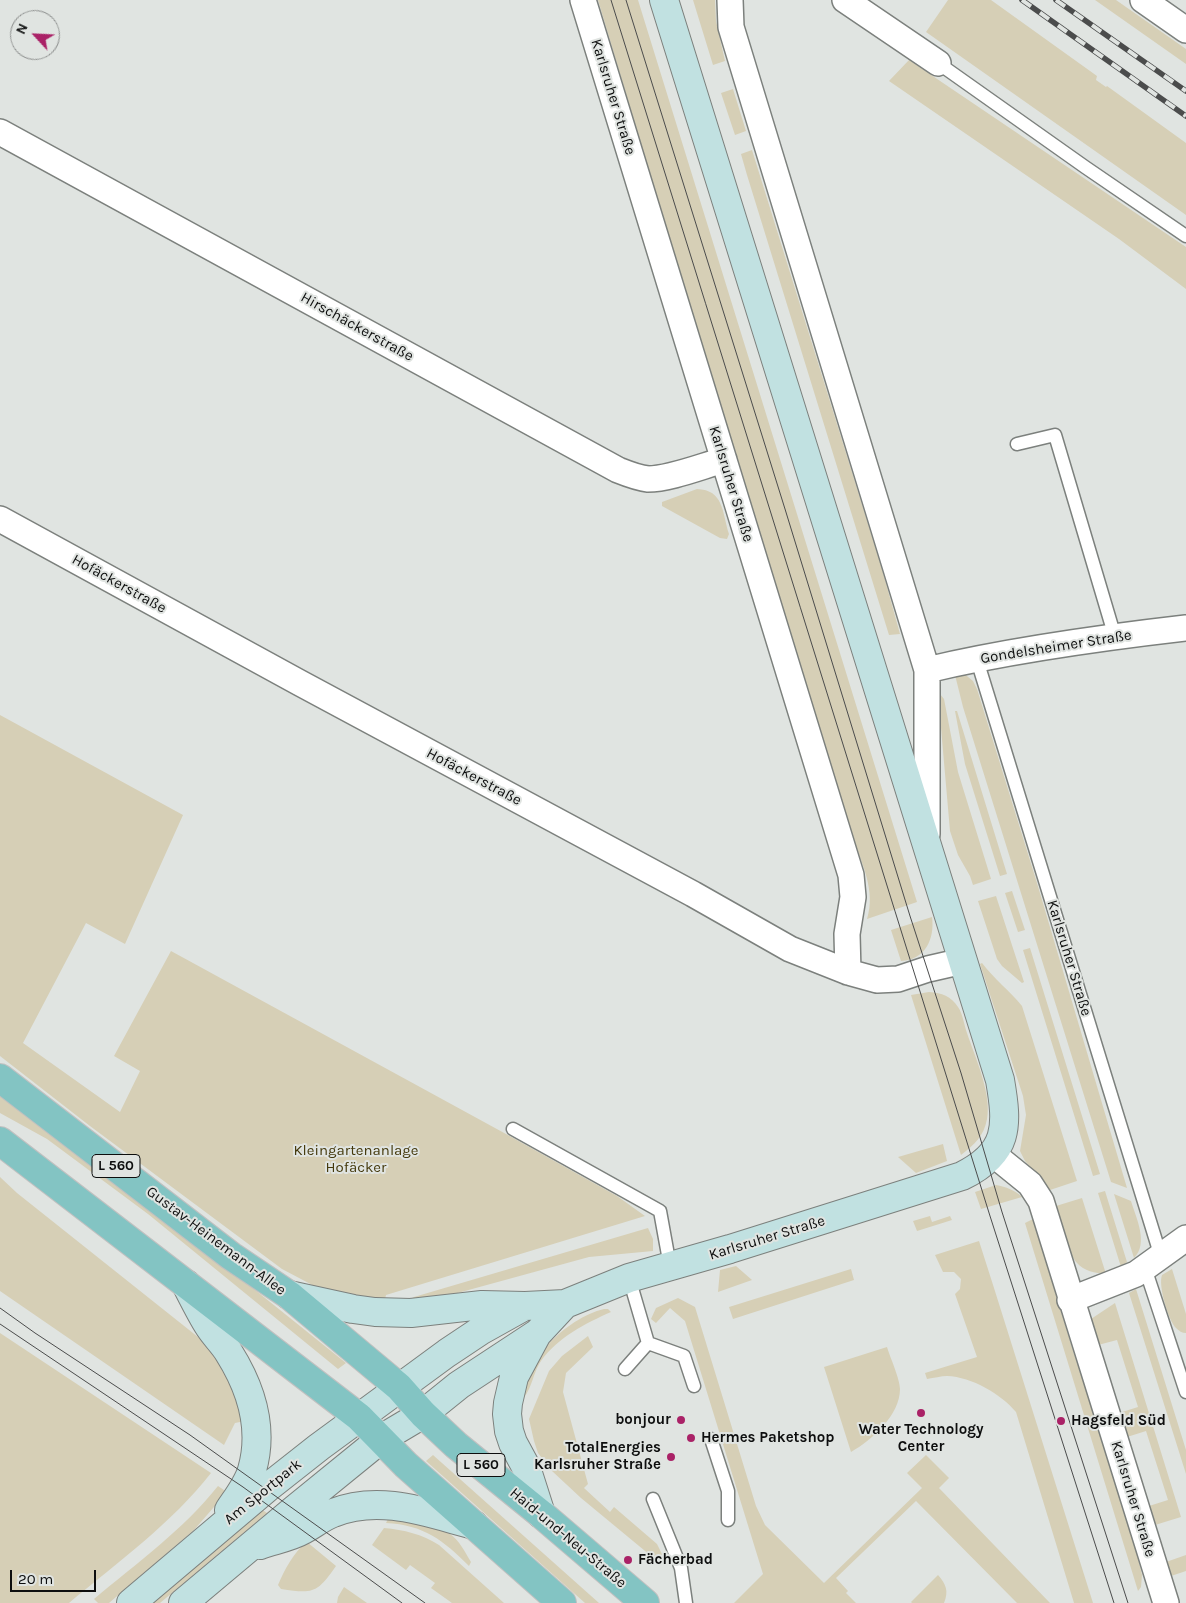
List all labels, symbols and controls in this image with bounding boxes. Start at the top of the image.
north arrow [10,10,60,60]
text: N [12,21,32,37]
street label: Karlsruher Straße [587,37,639,157]
street label: Hirschäckerstraße [297,289,417,365]
street label: Karlsruher Straße [705,424,757,544]
street label: Hofäckerstraße [69,551,169,617]
street label: Gondelsheimer Straße [979,626,1133,668]
street label: Hofäckerstraße [423,744,525,810]
street label: Karlsruher Straße [1043,898,1095,1018]
park label: Kleingartenanlage Hofäcker [293,1142,419,1177]
road number: L 560 [92,1154,140,1178]
street label: Gustav-Heinemann-Allee [143,1183,289,1299]
street label: Karlsruher Straße [707,1212,827,1264]
marker: Water Technology Center [915,1407,927,1419]
place label: bonjour [615,1411,671,1429]
place label: Hagsfeld Süd [1071,1412,1166,1430]
marker: bonjour [675,1414,687,1426]
marker: Hagsfeld Süd [1055,1415,1067,1427]
place label: Water Technology Center [858,1421,984,1456]
place label: Hermes Paketshop [701,1429,834,1447]
marker: Hermes Paketshop [685,1432,697,1444]
place label: TotalEnergies Karlsruher Straße [534,1439,661,1474]
street label: Karlsruher Straße [1107,1439,1159,1559]
marker: TotalEnergies Karlsruher Straße [665,1451,677,1463]
road number: L 560 [457,1454,505,1476]
street label: Am Sportpark [221,1455,305,1529]
street label: Haid-und-Neu-Straße [506,1484,630,1592]
place label: Fächerbad [638,1551,713,1569]
marker: Fächerbad [622,1554,634,1566]
scale bar [12,1560,99,1592]
text: 20 m [18,1570,53,1588]

